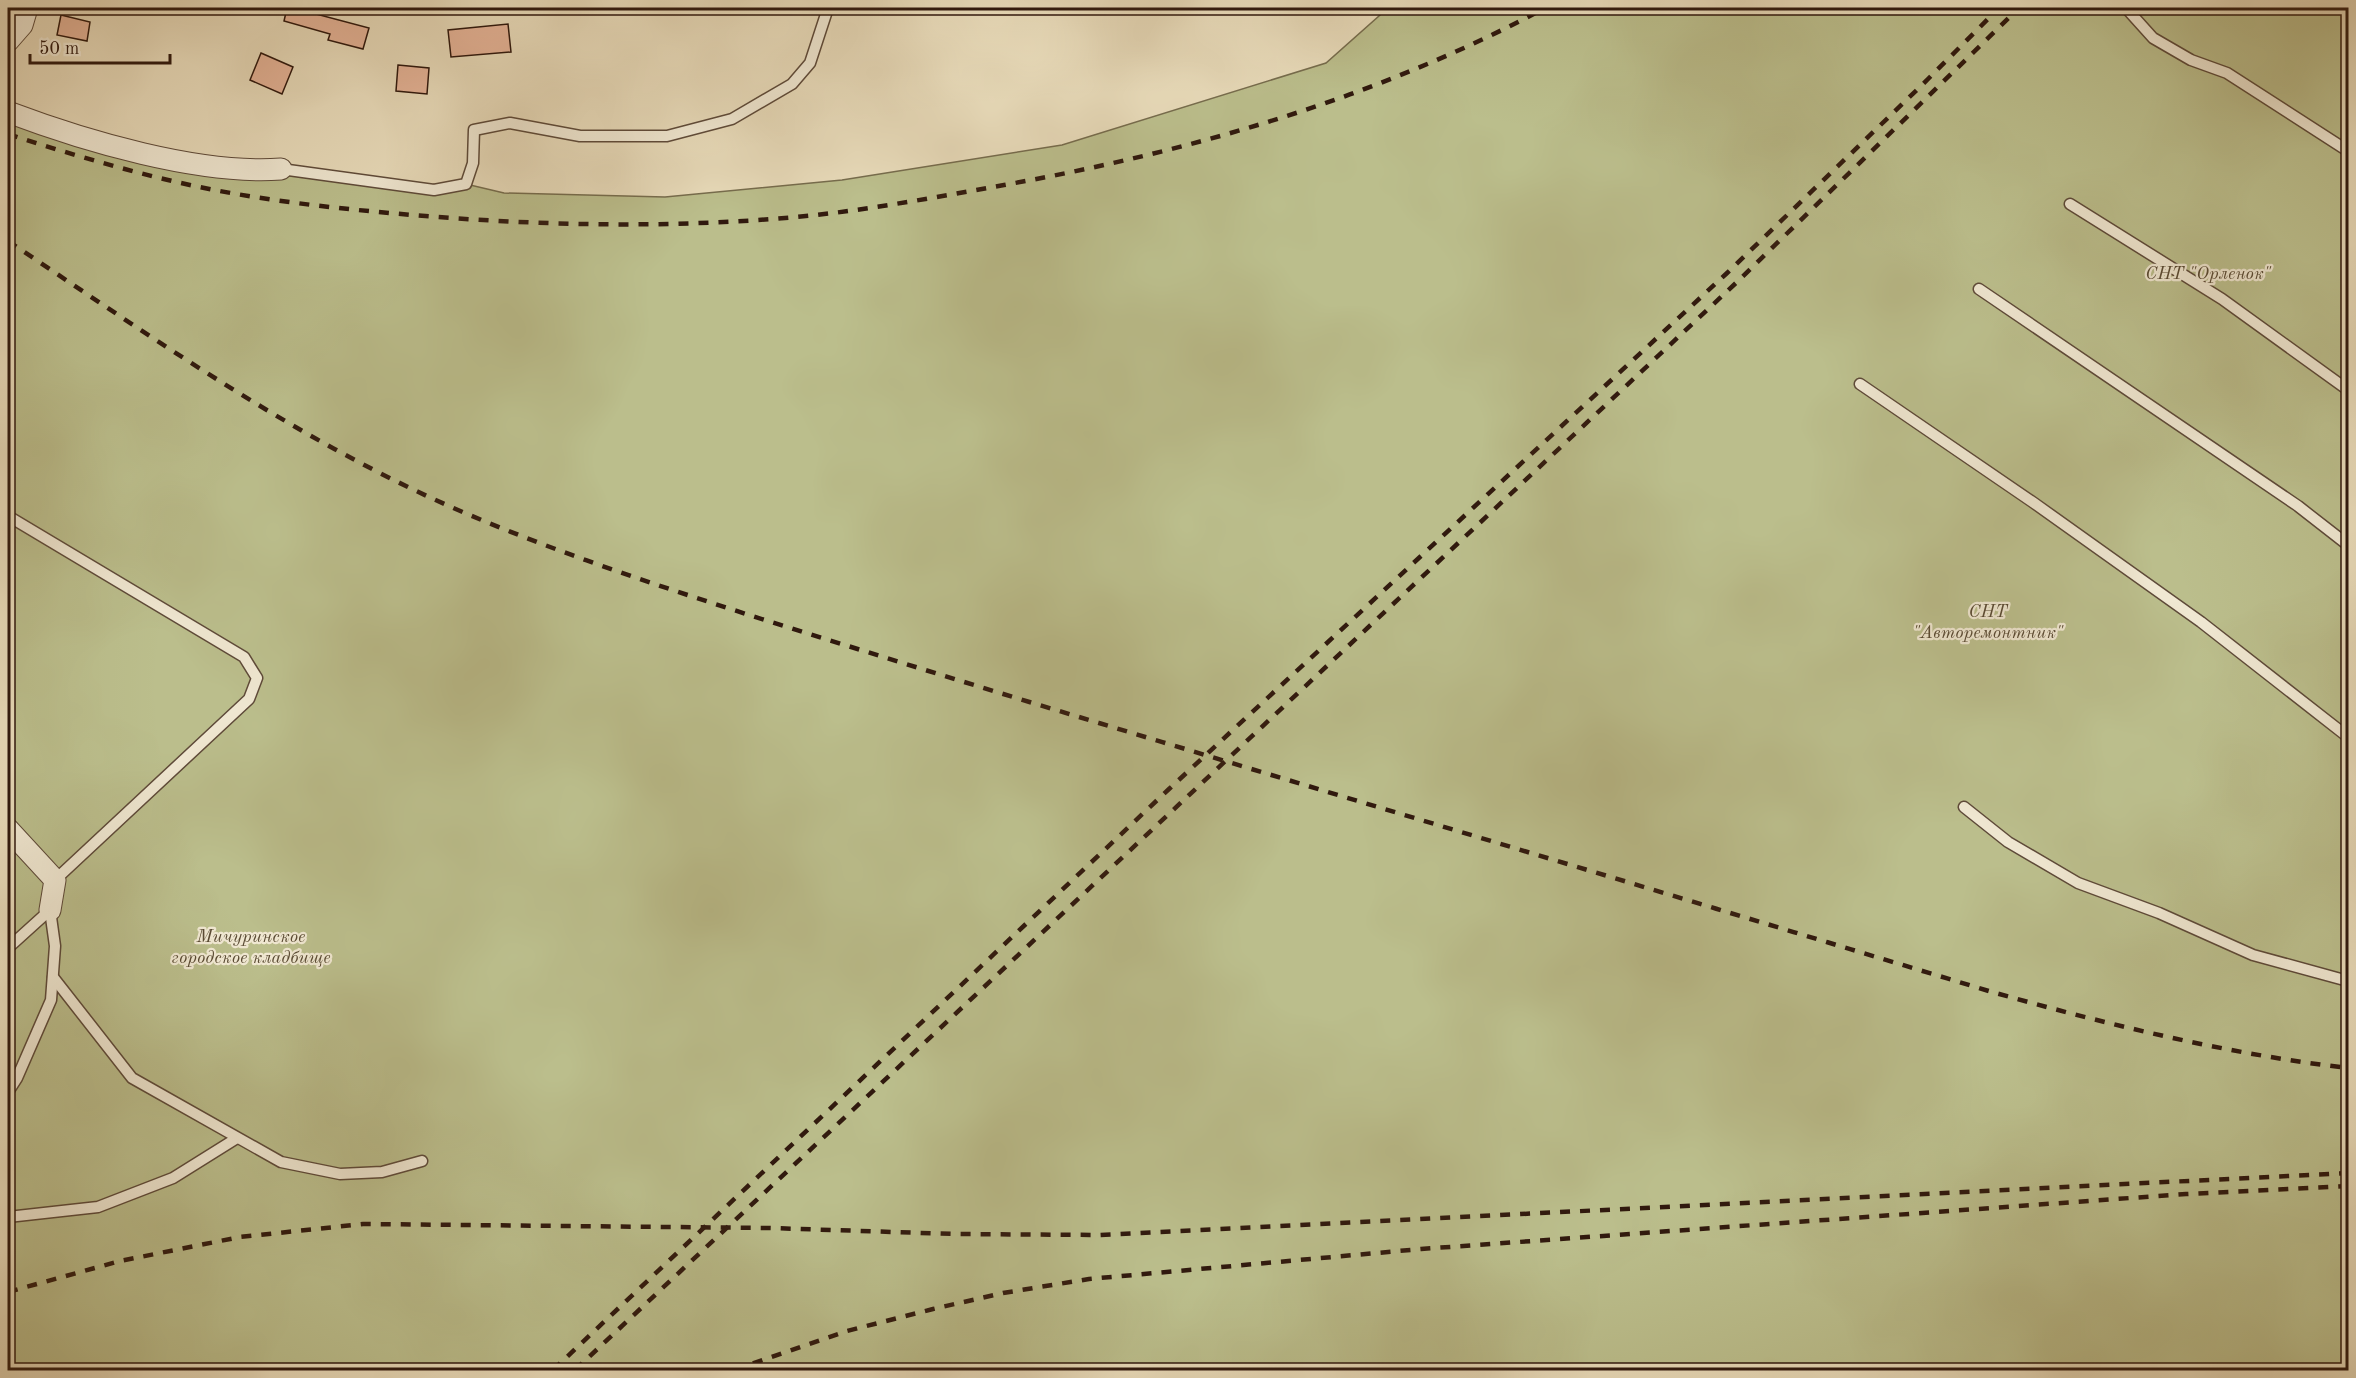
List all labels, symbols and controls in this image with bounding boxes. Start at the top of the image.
scale bar [30,27,170,65]
text: 50 m [39,40,79,58]
park label: СНТ "Орленок" [2145,265,2272,283]
park label: СНТ "Авторемонтник" [1913,603,2064,642]
park label: Мичуринское городское кладбище [171,928,331,967]

